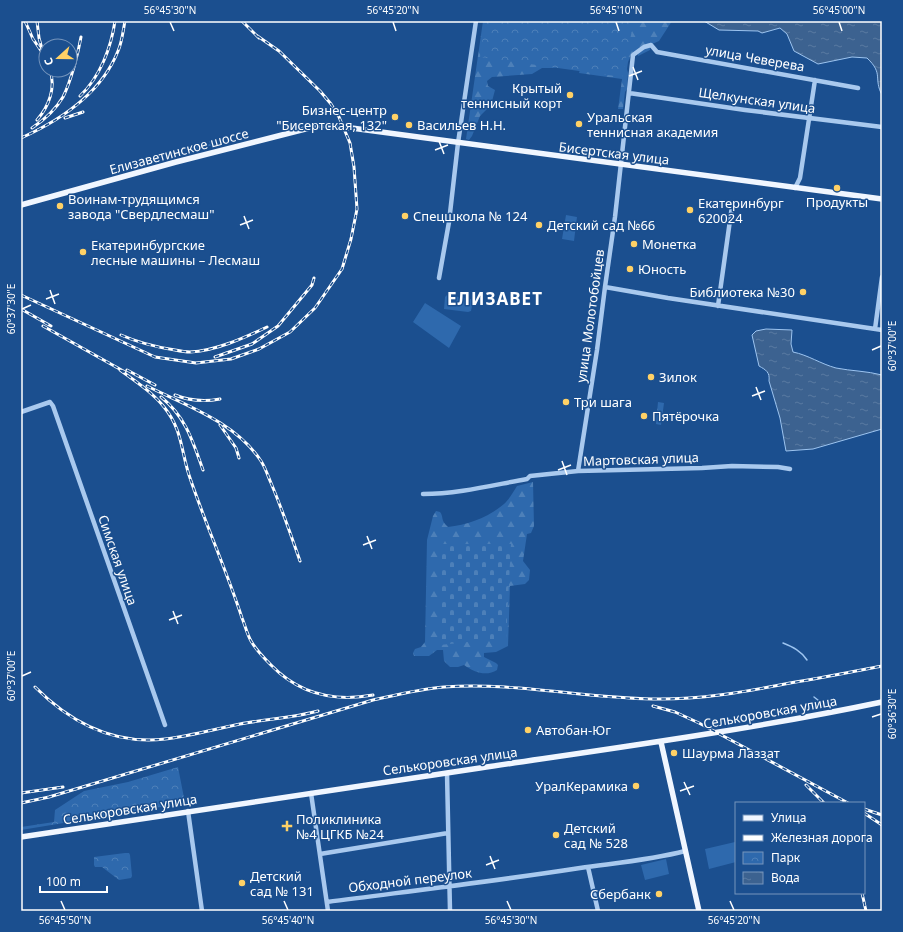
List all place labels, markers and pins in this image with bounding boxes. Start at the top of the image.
place label: Крытый теннисный корт [461,79,562,112]
marker: Крытый теннисный корт [565,90,575,100]
place label: Бизнес-центр "Бисертская, 132" [276,101,387,134]
place label: Уральская теннисная академия [587,108,718,141]
marker: Бизнес-центр "Бисертская, 132" [390,112,400,122]
place label: Васильев Н.Н. [417,116,506,134]
marker: Уральская теннисная академия [574,119,584,129]
marker: Васильев Н.Н. [404,120,414,130]
marker: Продукты [832,183,842,193]
place label: Воинам-трудящимся завода "Свердлесмаш" [68,190,214,223]
place label: Продукты [806,193,868,211]
place label: Екатеринбург 620024 [698,194,784,227]
marker: Воинам-трудящимся завода "Свердлесмаш" [55,201,65,211]
marker: Екатеринбург 620024 [685,205,695,215]
place label: Спецшкола № 124 [413,207,528,225]
marker: Спецшкола № 124 [400,211,410,221]
place label: Детский сад №66 [547,216,655,234]
marker: Детский сад №66 [534,220,544,230]
place label: Монетка [642,235,696,253]
place label: Екатеринбургские лесные машины – Лесмаш [91,236,260,269]
marker: Монетка [629,239,639,249]
marker: Екатеринбургские лесные машины – Лесмаш [78,247,88,257]
place label: Юность [638,260,686,278]
marker: Юность [625,264,635,274]
place label: Библиотека №30 [689,283,795,301]
marker: Библиотека №30 [798,287,808,297]
place label: Зилок [659,368,697,386]
marker: Зилок [646,372,656,382]
place label: Три шага [574,393,632,411]
marker: Три шага [561,397,571,407]
place label: Пятёрочка [652,407,719,425]
marker: Пятёрочка [639,411,649,421]
place label: Автобан-Юг [536,721,611,739]
marker: Автобан-Юг [523,725,533,735]
place label: Шаурма Лаззат [682,744,780,762]
marker: Шаурма Лаззат [669,748,679,758]
place label: УралКерамика [535,777,628,795]
marker: УралКерамика [631,781,641,791]
place label: Поликлиника №4 ЦГКБ №24 [296,810,384,843]
place label: Детский сад № 528 [564,819,628,852]
marker: Поликлиника №4 ЦГКБ №24 [281,820,293,832]
marker: Детский сад № 528 [551,830,561,840]
place label: Детский сад № 131 [250,867,314,900]
marker: Детский сад № 131 [237,878,247,888]
place label: Сбербанк [590,885,651,903]
marker: Сбербанк [654,889,664,899]

